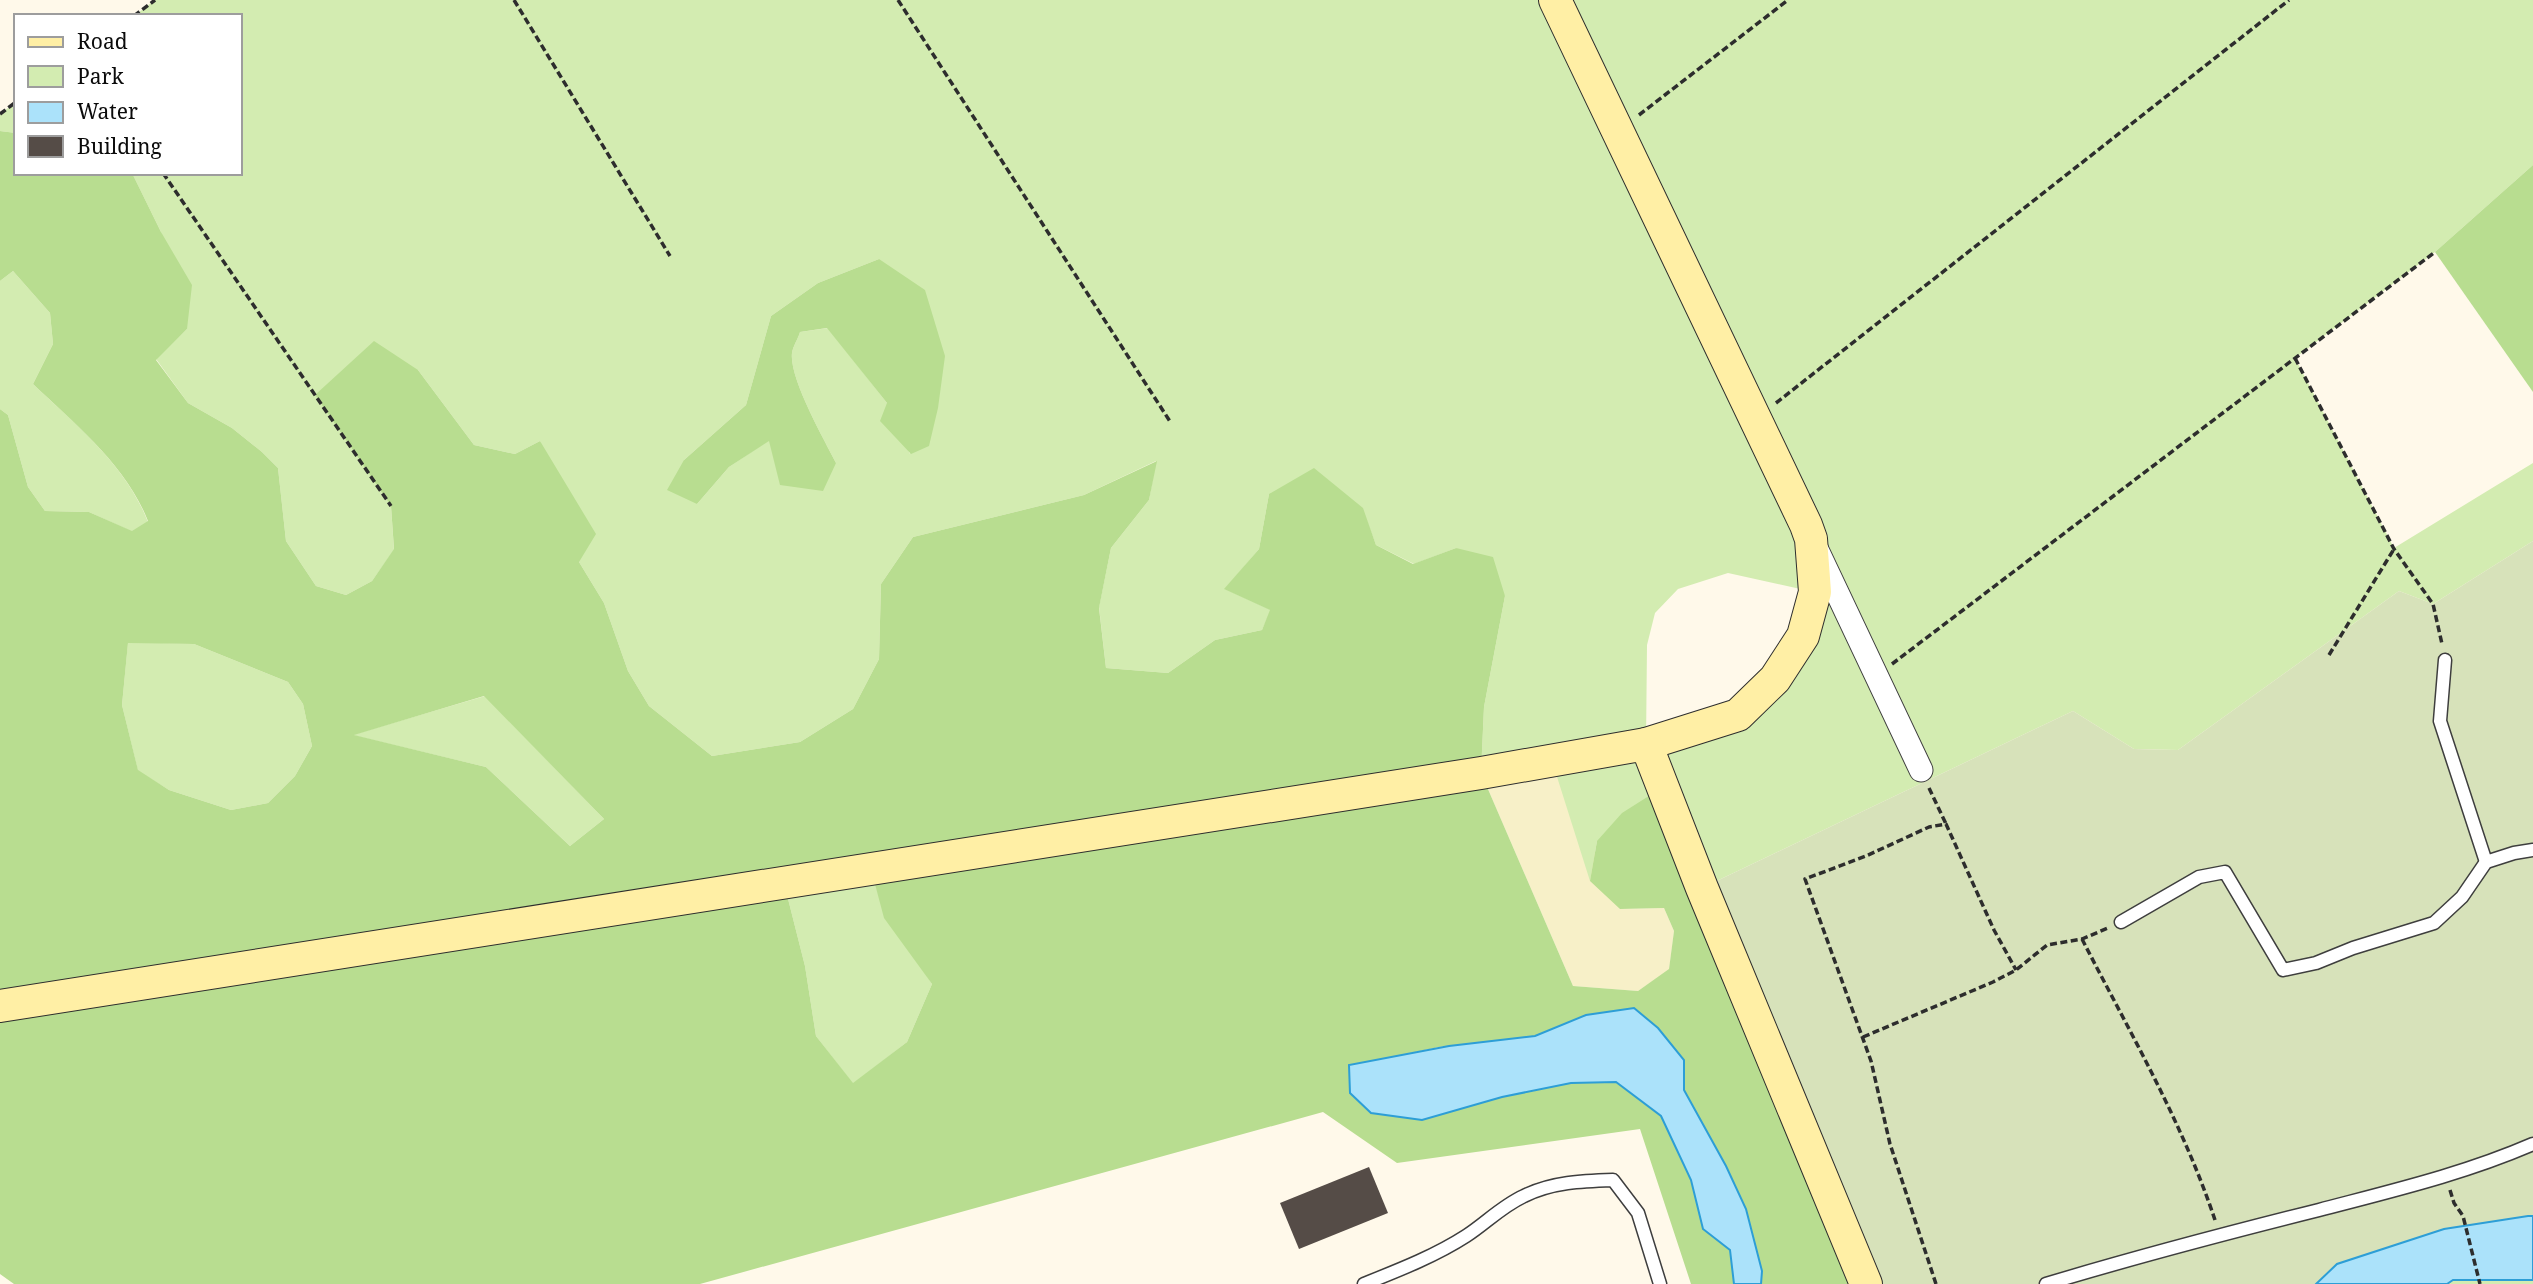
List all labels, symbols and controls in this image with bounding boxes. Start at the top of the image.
legend [14,14,242,175]
text: Road [77,27,128,55]
text: Park [77,62,124,90]
text: Water [77,97,138,125]
text: Building [77,132,162,160]

